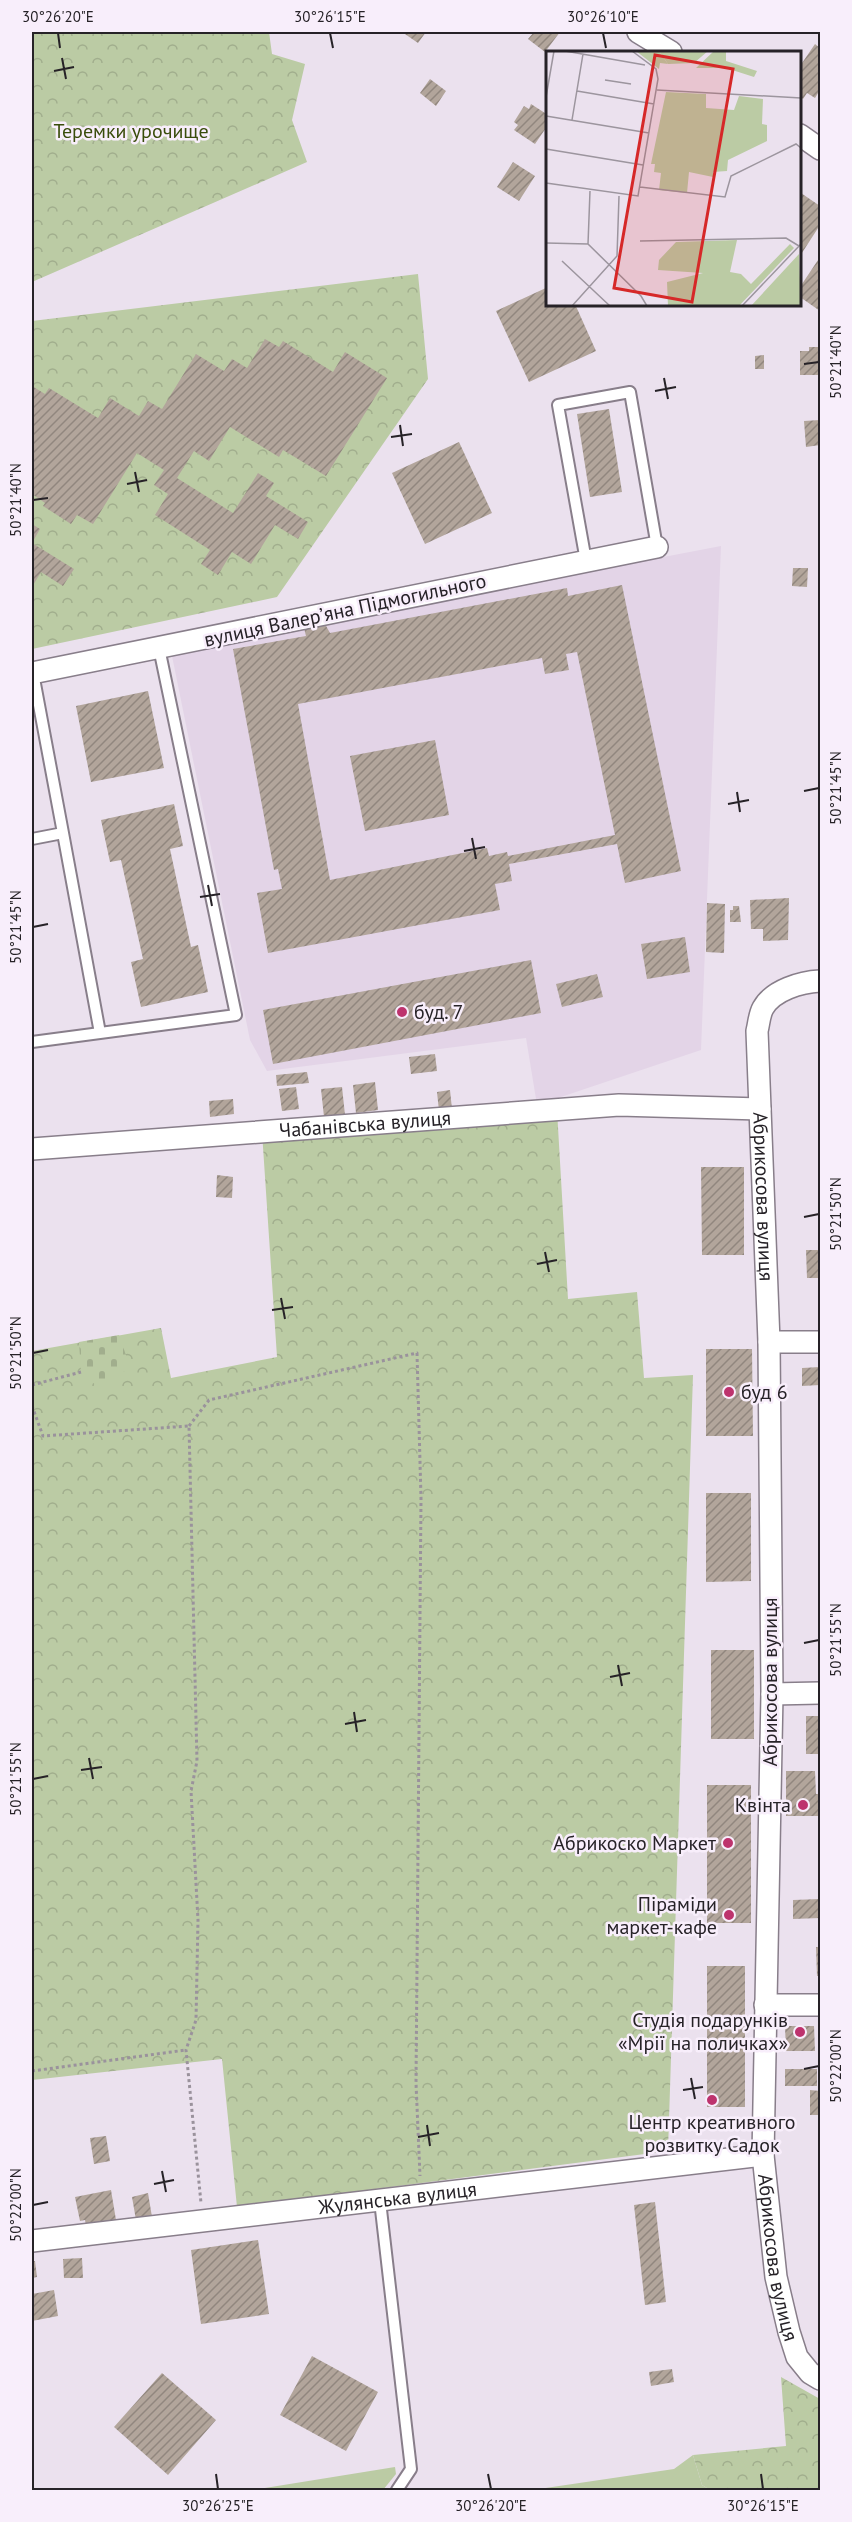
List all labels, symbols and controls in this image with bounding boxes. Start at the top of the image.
text: 30°26'20"E [22,7,94,26]
text: 30°26'15"E [294,7,366,26]
text: 30°26'10"E [567,7,639,26]
inset map [546,51,801,306]
park label: Теремки урочище [53,118,209,144]
text: 50°21'40"N [826,325,845,399]
text: 50°21'40"N [6,463,25,537]
street label: вулиця Валерʼяна Підмогильного [202,567,488,653]
text: 50°21'45"N [826,751,845,825]
text: 50°21'45"N [6,890,25,964]
place label: буд. 7 [414,999,463,1025]
marker: буд. 7 [395,1005,409,1019]
street label: Чабанівська вулиця [278,1105,452,1143]
street label: Абрикосова вулиця [747,1112,780,1282]
text: 50°21'50"N [826,1177,845,1251]
text: 50°21'50"N [6,1316,25,1390]
place label: буд 6 [741,1379,788,1405]
marker: буд 6 [722,1385,736,1399]
street label: Абрикосова вулиця [757,1597,783,1767]
text: 50°21'55"N [826,1603,845,1677]
text: 50°21'55"N [6,1742,25,1816]
place label: Квінта [735,1792,791,1818]
marker: Квінта [796,1798,810,1812]
place label: Абрикоско Маркет [553,1830,716,1856]
marker: Абрикоско Маркет [721,1836,735,1850]
place label: Піраміди маркет-кафе [607,1891,717,1940]
marker: Піраміди маркет-кафе [722,1908,736,1922]
place label: Студія подарунків «Мрії на поличках» [618,2007,788,2056]
marker: Студія подарунків «Мрії на поличках» [793,2025,807,2039]
text: 50°22'00"N [826,2029,845,2103]
marker: Центр креативного розвитку Садок [705,2093,719,2107]
place label: Центр креативного розвитку Садок [629,2109,795,2158]
text: 50°22'00"N [6,2168,25,2242]
street label: Абрикосова вулиця [752,2172,804,2344]
street label: Жулянська вулиця [316,2176,478,2220]
text: 30°26'25"E [182,2496,254,2515]
text: 30°26'20"E [455,2496,527,2515]
text: 30°26'15"E [727,2496,799,2515]

